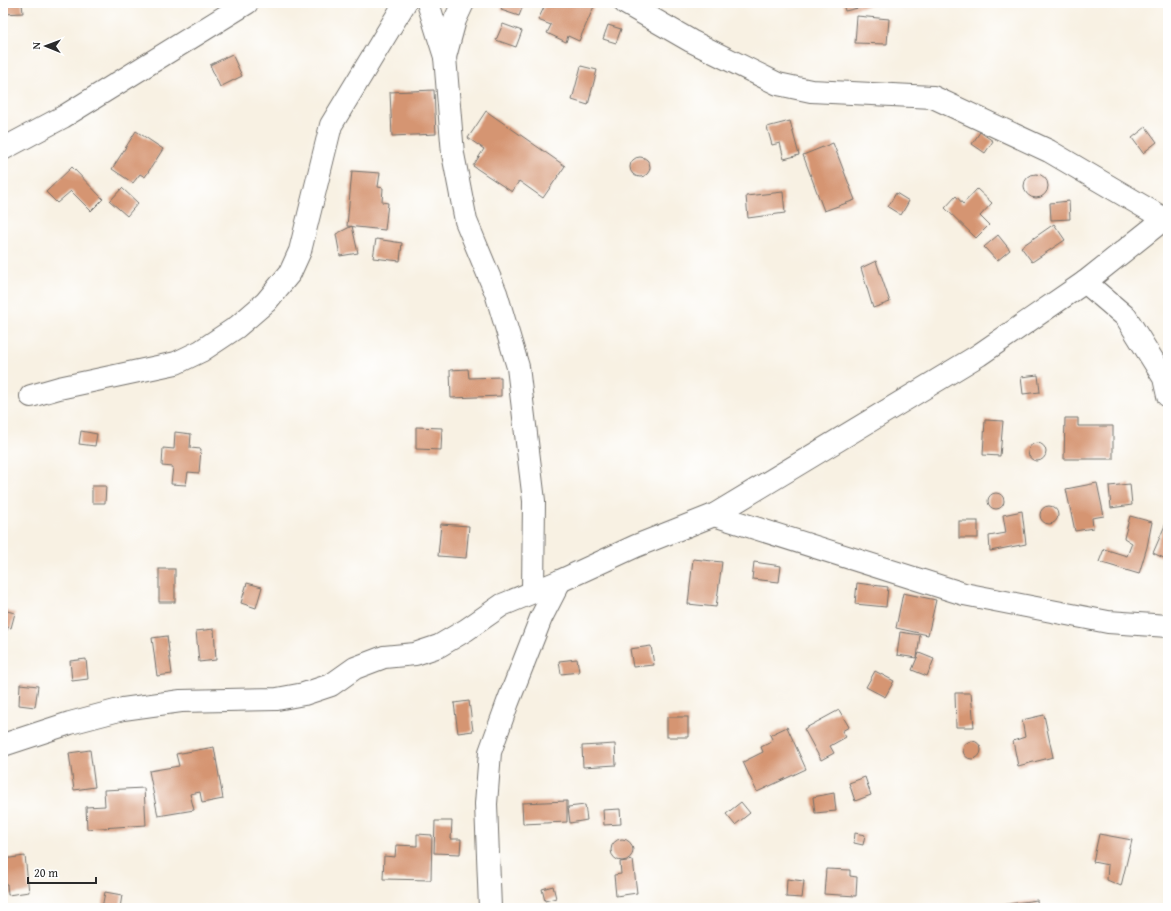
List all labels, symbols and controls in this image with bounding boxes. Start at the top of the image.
north arrow [26,26,66,66]
text: N [28,41,44,50]
scale bar [28,859,96,885]
text: 20 m [34,864,58,881]

